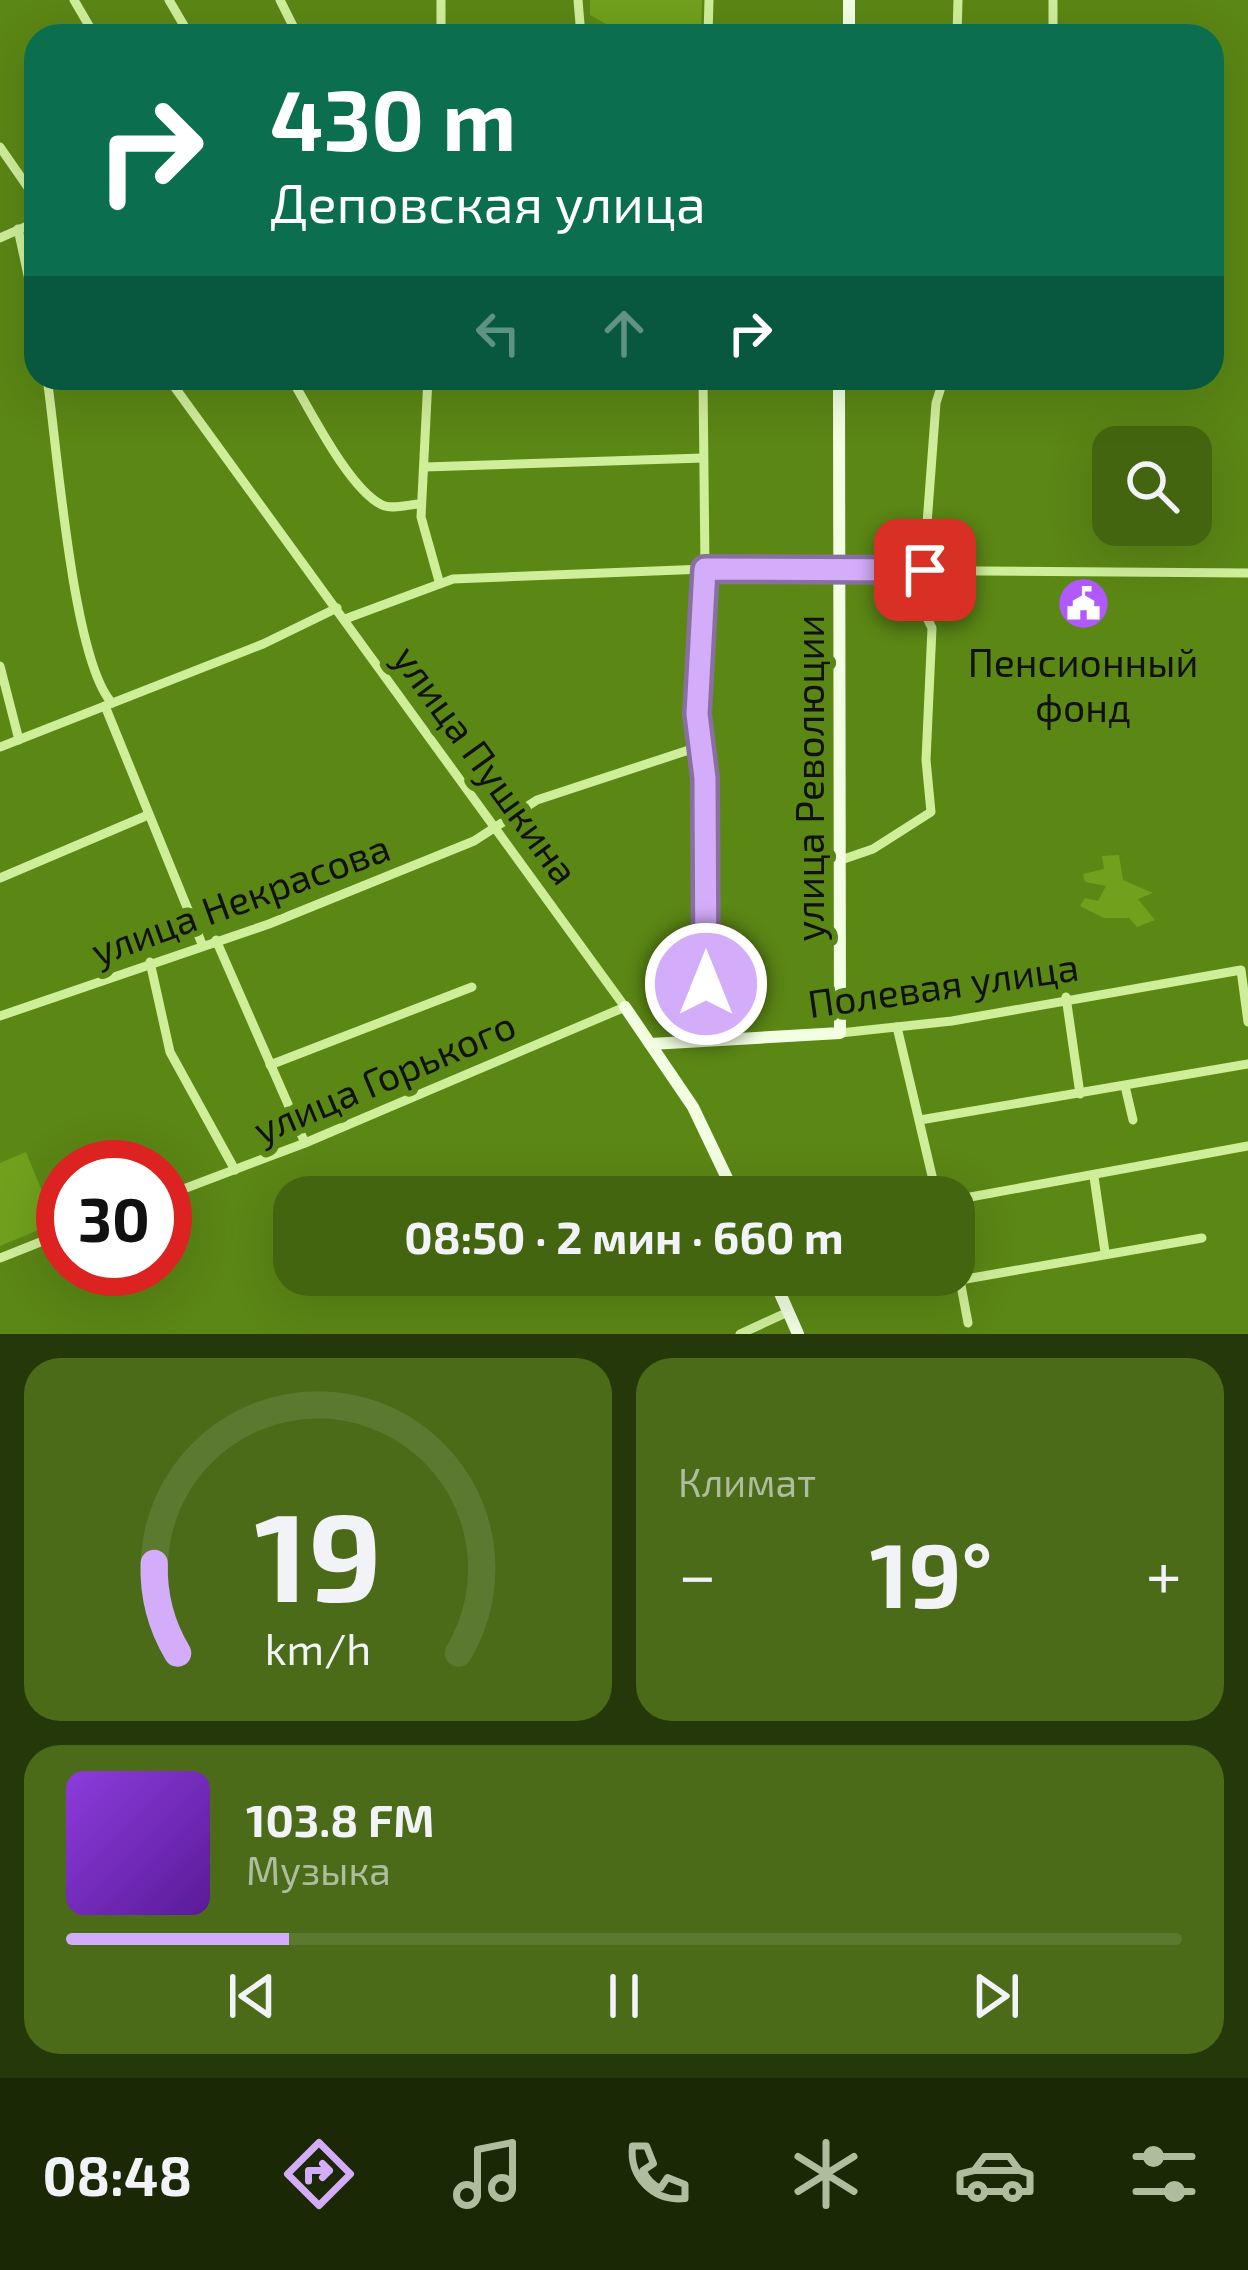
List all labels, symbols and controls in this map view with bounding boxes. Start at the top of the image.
text: 430 m [270,67,516,168]
icon: right [72,72,228,228]
text: Деповская улица [270,169,706,234]
icon: left [465,300,531,366]
icon: ahead [591,300,657,366]
icon: right [717,300,783,366]
map controls [1092,426,1212,546]
button: search [1092,426,1212,546]
pin [874,519,976,621]
icon: arrive [892,537,958,603]
public building icon: Пенсионный фонд [1055,576,1111,632]
street label: улица Революции [785,615,833,941]
street label: улица Пушкина [384,635,589,893]
place label: Пенсионный фонд [968,638,1198,730]
street label: улица Некрасова [84,822,396,975]
position arrow [643,921,769,1047]
street label: Полевая улица [805,942,1082,1027]
street label: улица Горького [246,1000,522,1153]
speed limit sign: 30 [36,1140,192,1296]
text: 08:50 · 2 мин · 660 m [404,1209,844,1263]
text: Климат [678,1458,816,1505]
text: 19 [254,1477,382,1627]
text: 19° [870,1518,993,1626]
text: − [678,1533,717,1612]
text: + [1146,1533,1182,1612]
text: km/h [265,1621,371,1673]
text: 103.8 FM [246,1792,434,1846]
text: Музыка [246,1846,391,1893]
icon: previous [219,1963,285,2029]
icon: pause [591,1963,657,2029]
icon: next [963,1963,1029,2029]
icon: directions [277,2132,361,2216]
icon: music [446,2132,530,2216]
icon: phone [615,2132,699,2216]
icon: climate [784,2132,868,2216]
icon: car [953,2132,1037,2216]
icon: filters [1122,2132,1206,2216]
text: 08:48 [42,2142,192,2207]

